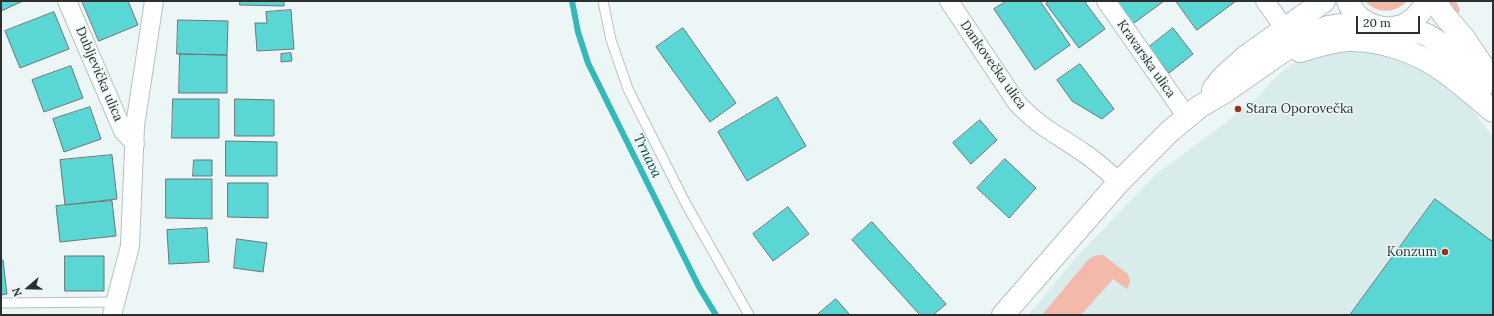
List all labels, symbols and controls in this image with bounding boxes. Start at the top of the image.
scale bar [1358,8,1422,34]
text: 20 m [1363,15,1391,30]
street label: Kravarska ulica [1113,17,1179,101]
street label: Dankovečka ulica [957,18,1029,112]
street label: Dubljevička ulica [72,24,126,124]
place label: Stara Oporovečka [1246,101,1354,117]
marker: Stara Oporovečka [1233,104,1243,114]
water label: Trnava [629,131,665,181]
place label: Konzum [1387,244,1437,260]
marker: Konzum [1440,247,1450,257]
north arrow [8,268,48,308]
text: N [9,286,25,299]

